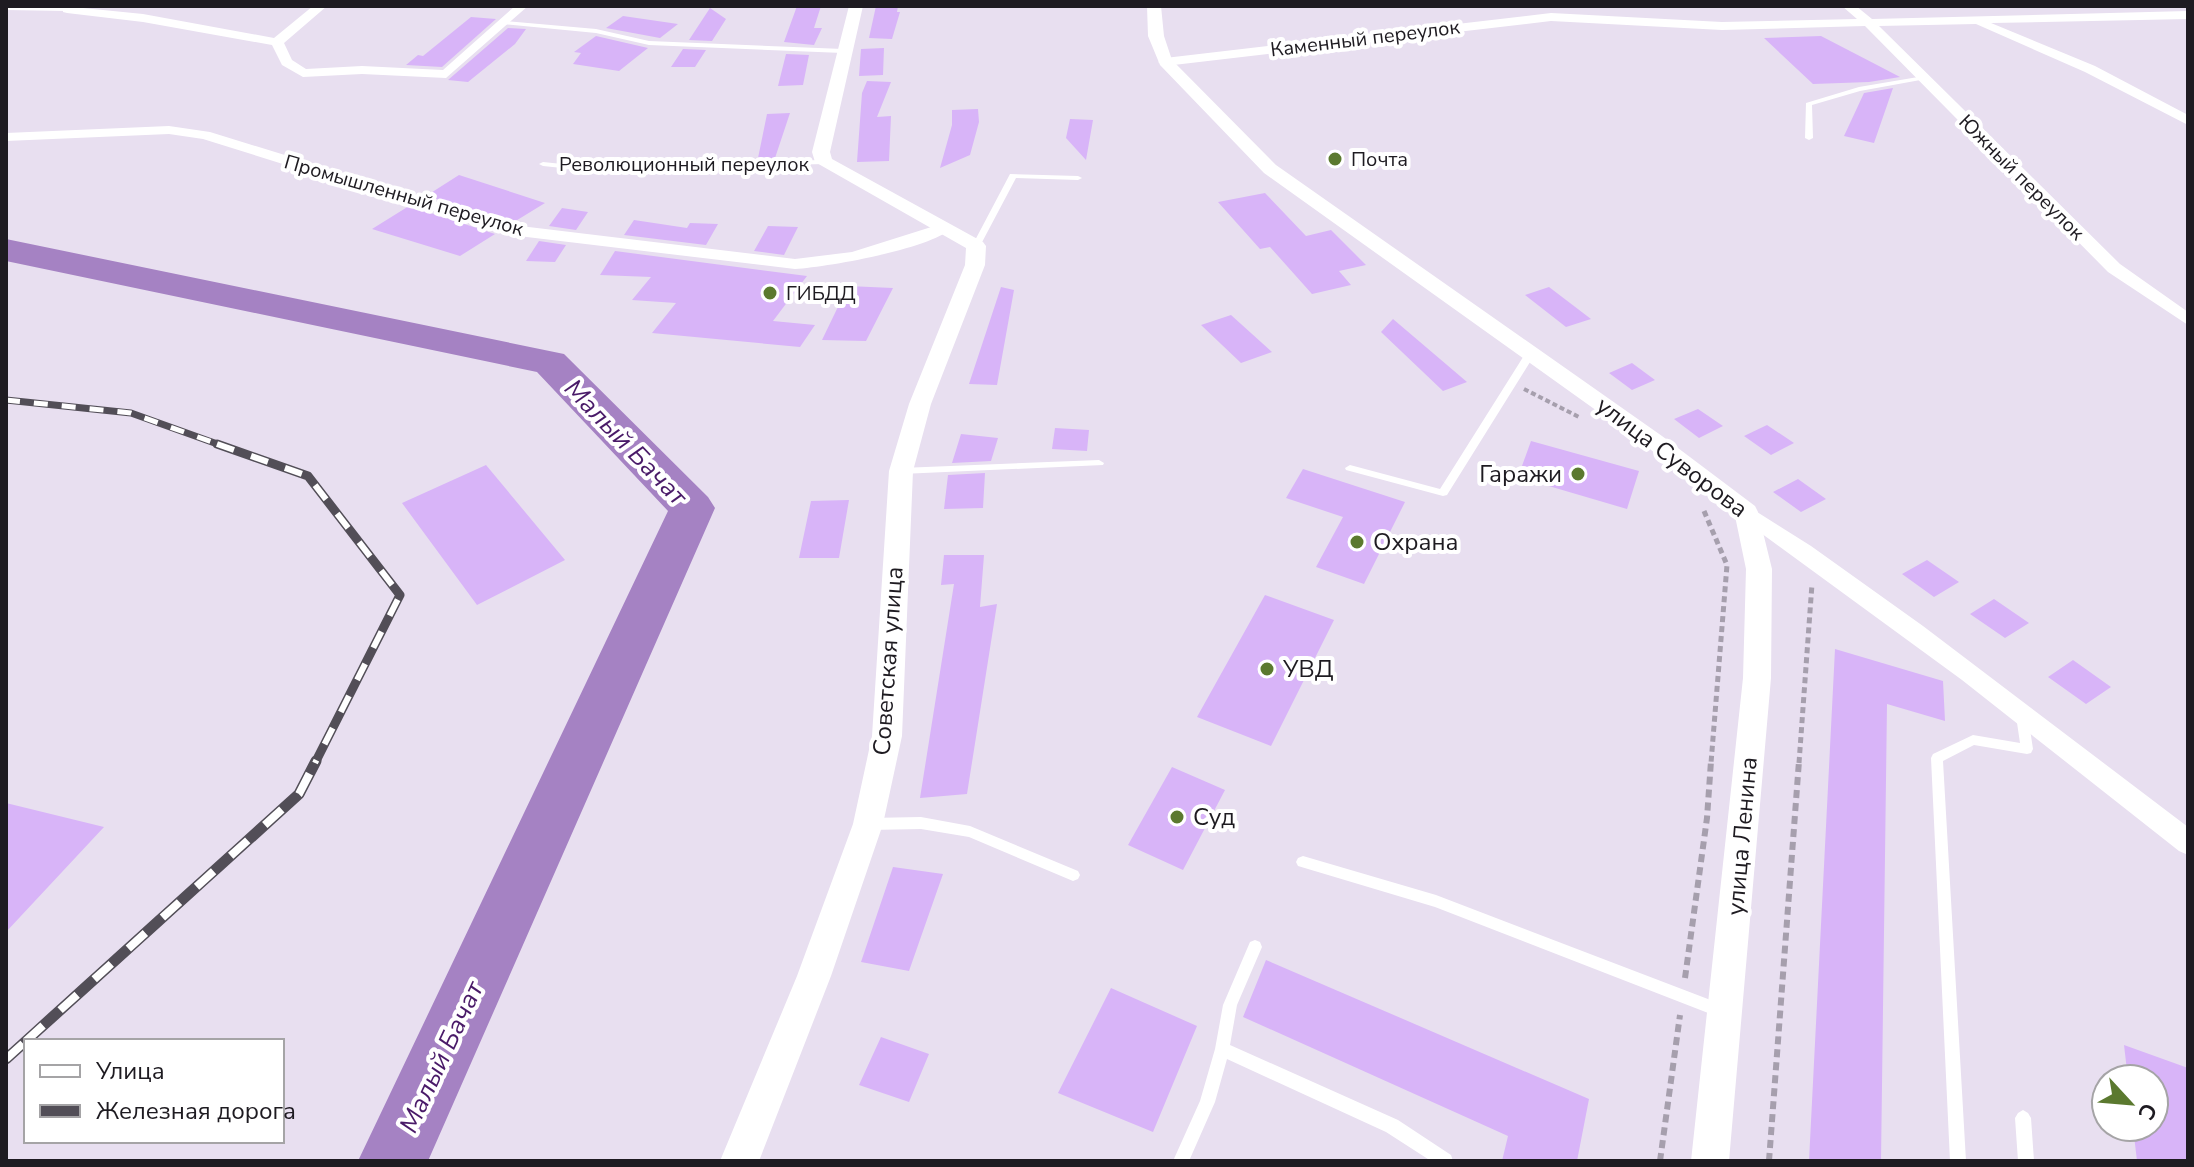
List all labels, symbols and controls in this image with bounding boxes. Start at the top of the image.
street label: Каменный переулок [1269,13,1462,64]
street label: Южный переулок [1953,109,2091,246]
place label: Почта [1351,146,1408,173]
street label: Промышленный переулок [281,148,527,243]
marker: Почта [1326,150,1344,168]
street label: Революционный переулок [559,151,810,178]
place label: ГИБДД [786,280,856,307]
marker: ГИБДД [761,284,779,302]
water label: Малый Бачат [556,372,696,514]
street label: улица Суворова [1590,389,1754,525]
place label: Гаражи [1479,458,1562,490]
marker: Гаражи [1569,465,1587,483]
place label: Охрана [1373,526,1458,558]
marker: Охрана [1348,533,1366,551]
street label: Советская улица [865,566,911,756]
place label: УВД [1282,653,1334,685]
marker: УВД [1258,660,1276,678]
street label: улица Ленина [1719,755,1765,917]
place label: Суд [1193,801,1235,833]
marker: Суд [1168,808,1186,826]
water label: Малый Бачат [391,975,492,1139]
legend [24,1039,284,1143]
text: Улица [95,1055,165,1087]
north arrow [2090,1063,2170,1143]
text: Железная дорога [96,1095,296,1127]
text: С [2130,1098,2164,1125]

